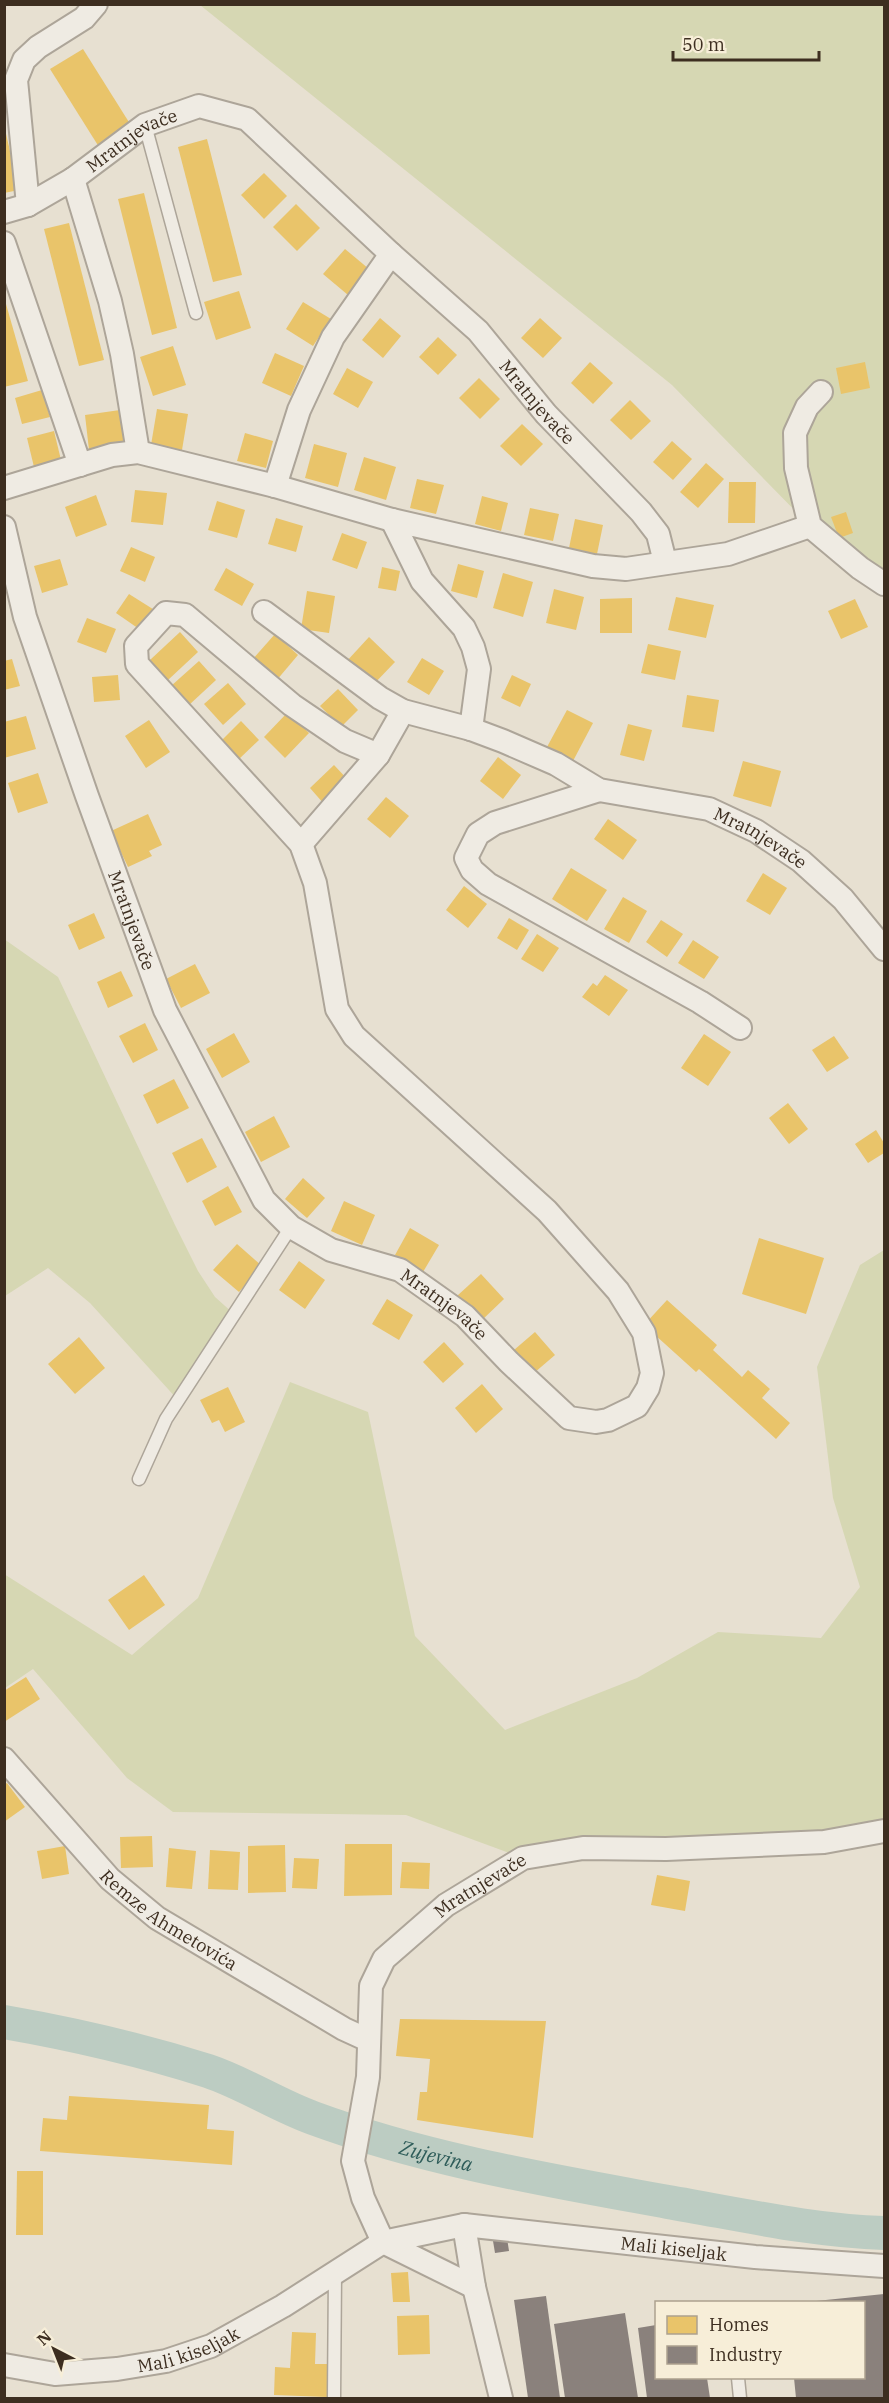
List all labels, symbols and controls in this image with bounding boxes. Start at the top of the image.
scale bar [673,24,818,62]
text: 50 m [682,33,725,56]
street label: Mratnjevače [81,103,180,177]
street label: Mratnjevače [495,355,580,449]
street label: Mratnjevače [710,801,813,873]
street label: Mratnjevače [104,867,161,973]
street label: Mratnjevače [396,1263,493,1345]
street label: Mratnjevače [429,1848,530,1922]
street label: Remze Ahmetovića [95,1864,242,1975]
water label: Zujevina [396,2133,476,2177]
street label: Mali kiseljak [620,2231,729,2265]
legend [655,2301,865,2379]
text: Homes [709,2313,769,2336]
north arrow [24,2319,84,2379]
street label: Mali kiseljak [136,2321,243,2377]
text: N [33,2326,55,2350]
text: Industry [709,2343,782,2366]

